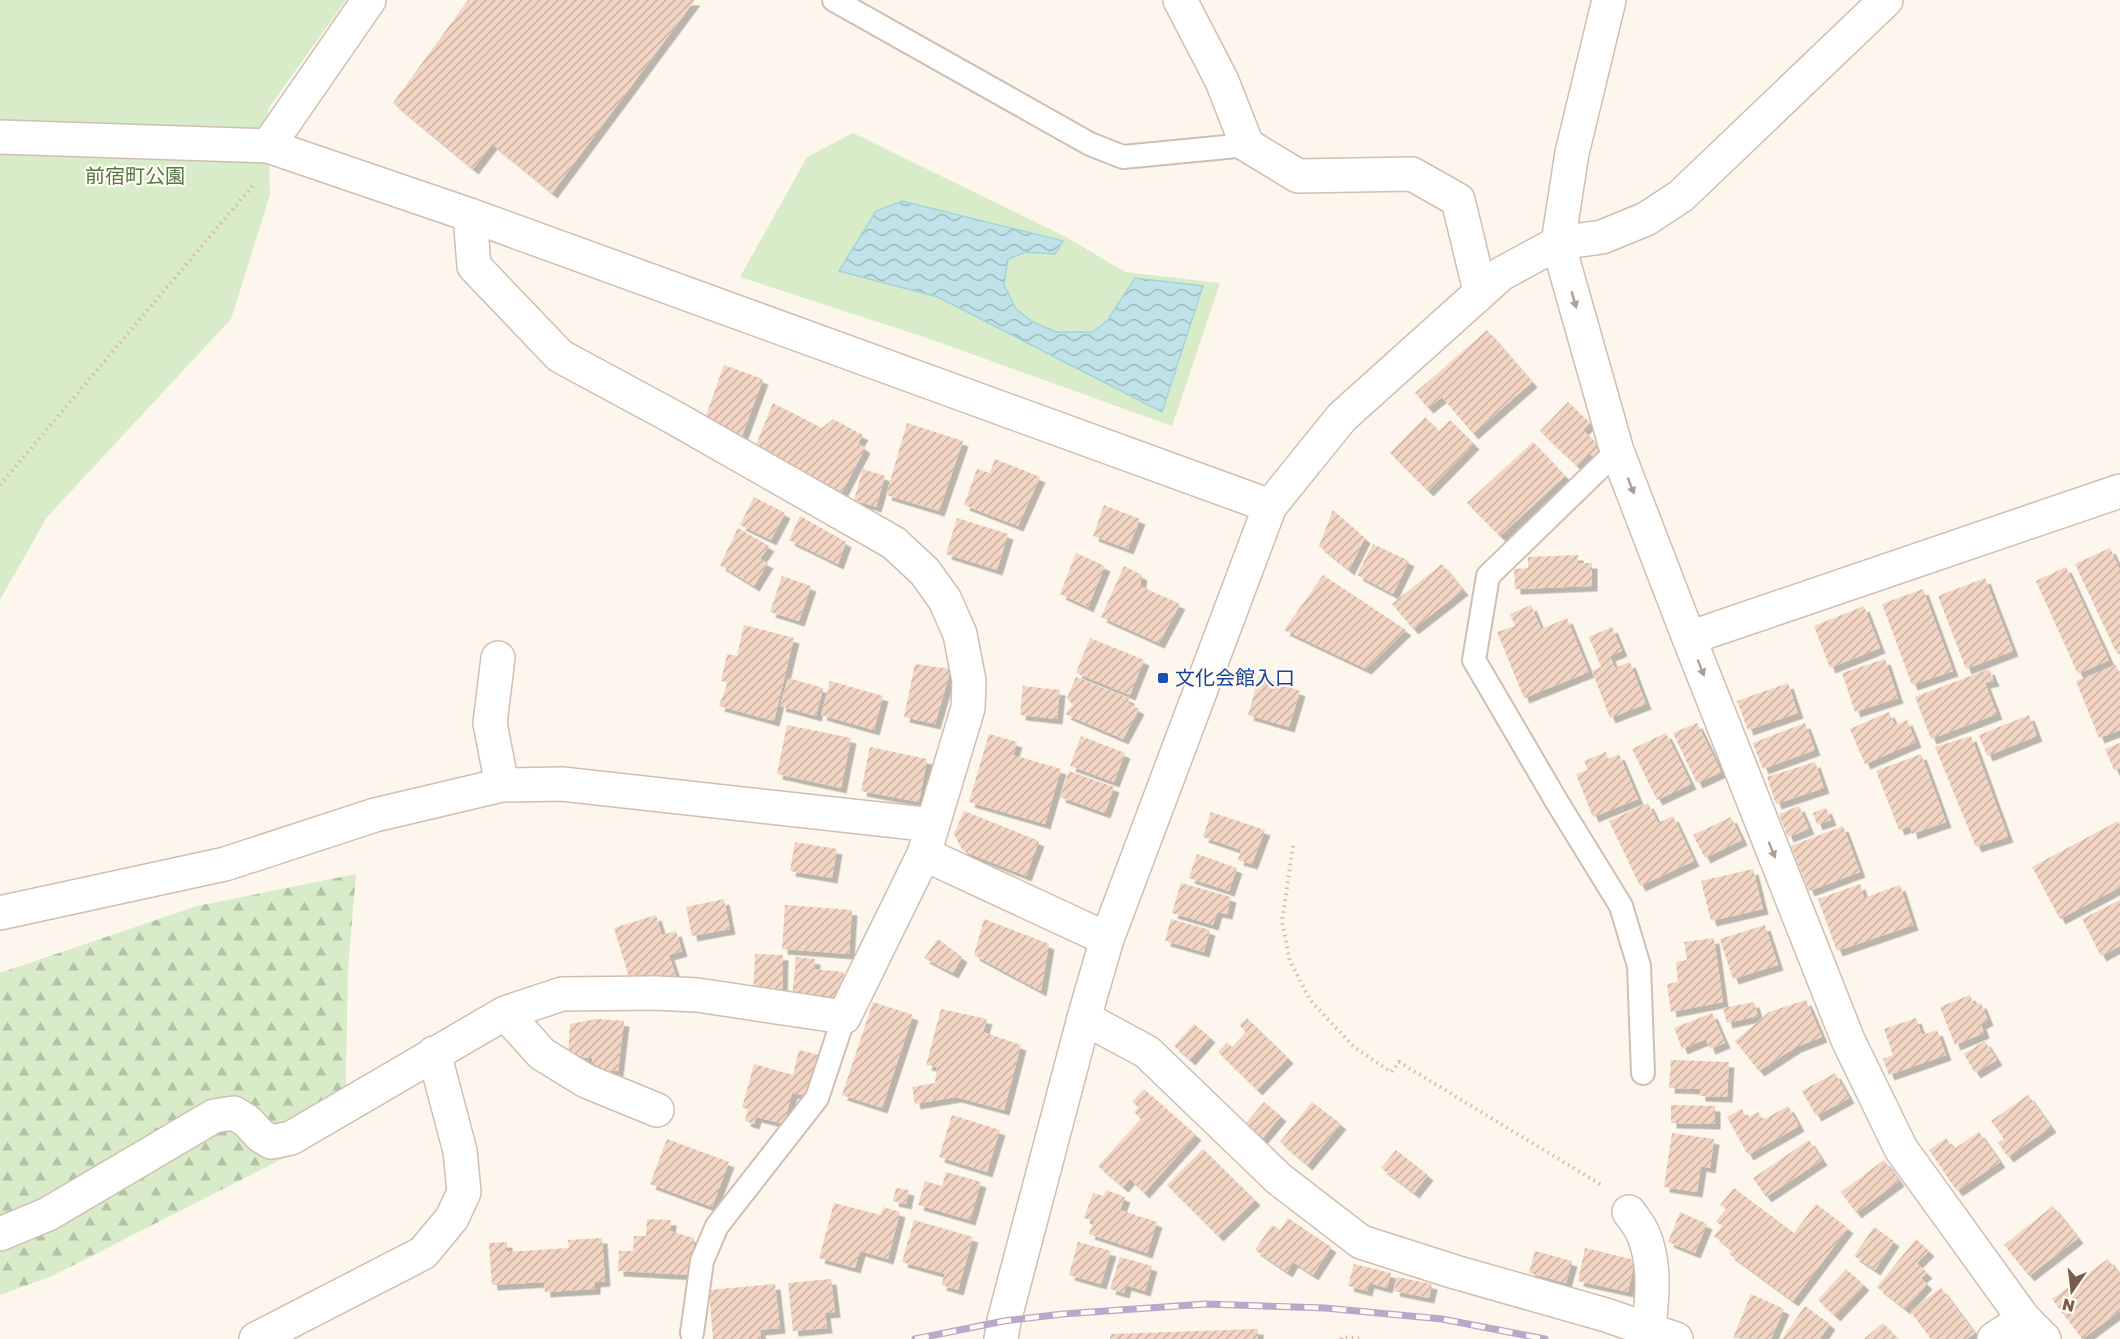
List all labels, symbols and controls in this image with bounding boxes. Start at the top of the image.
park label: 前宿町公園 [85,163,185,187]
one-way arrow [1570,291,1580,309]
one-way arrow [1627,477,1636,495]
one-way arrow [1696,660,1706,678]
place label: 文化会館入口 [1175,665,1295,689]
marker: 文化会館入口 [1156,671,1170,685]
one-way arrow [1768,841,1778,859]
north arrow [2042,1261,2102,1321]
text: N [2060,1294,2077,1317]

